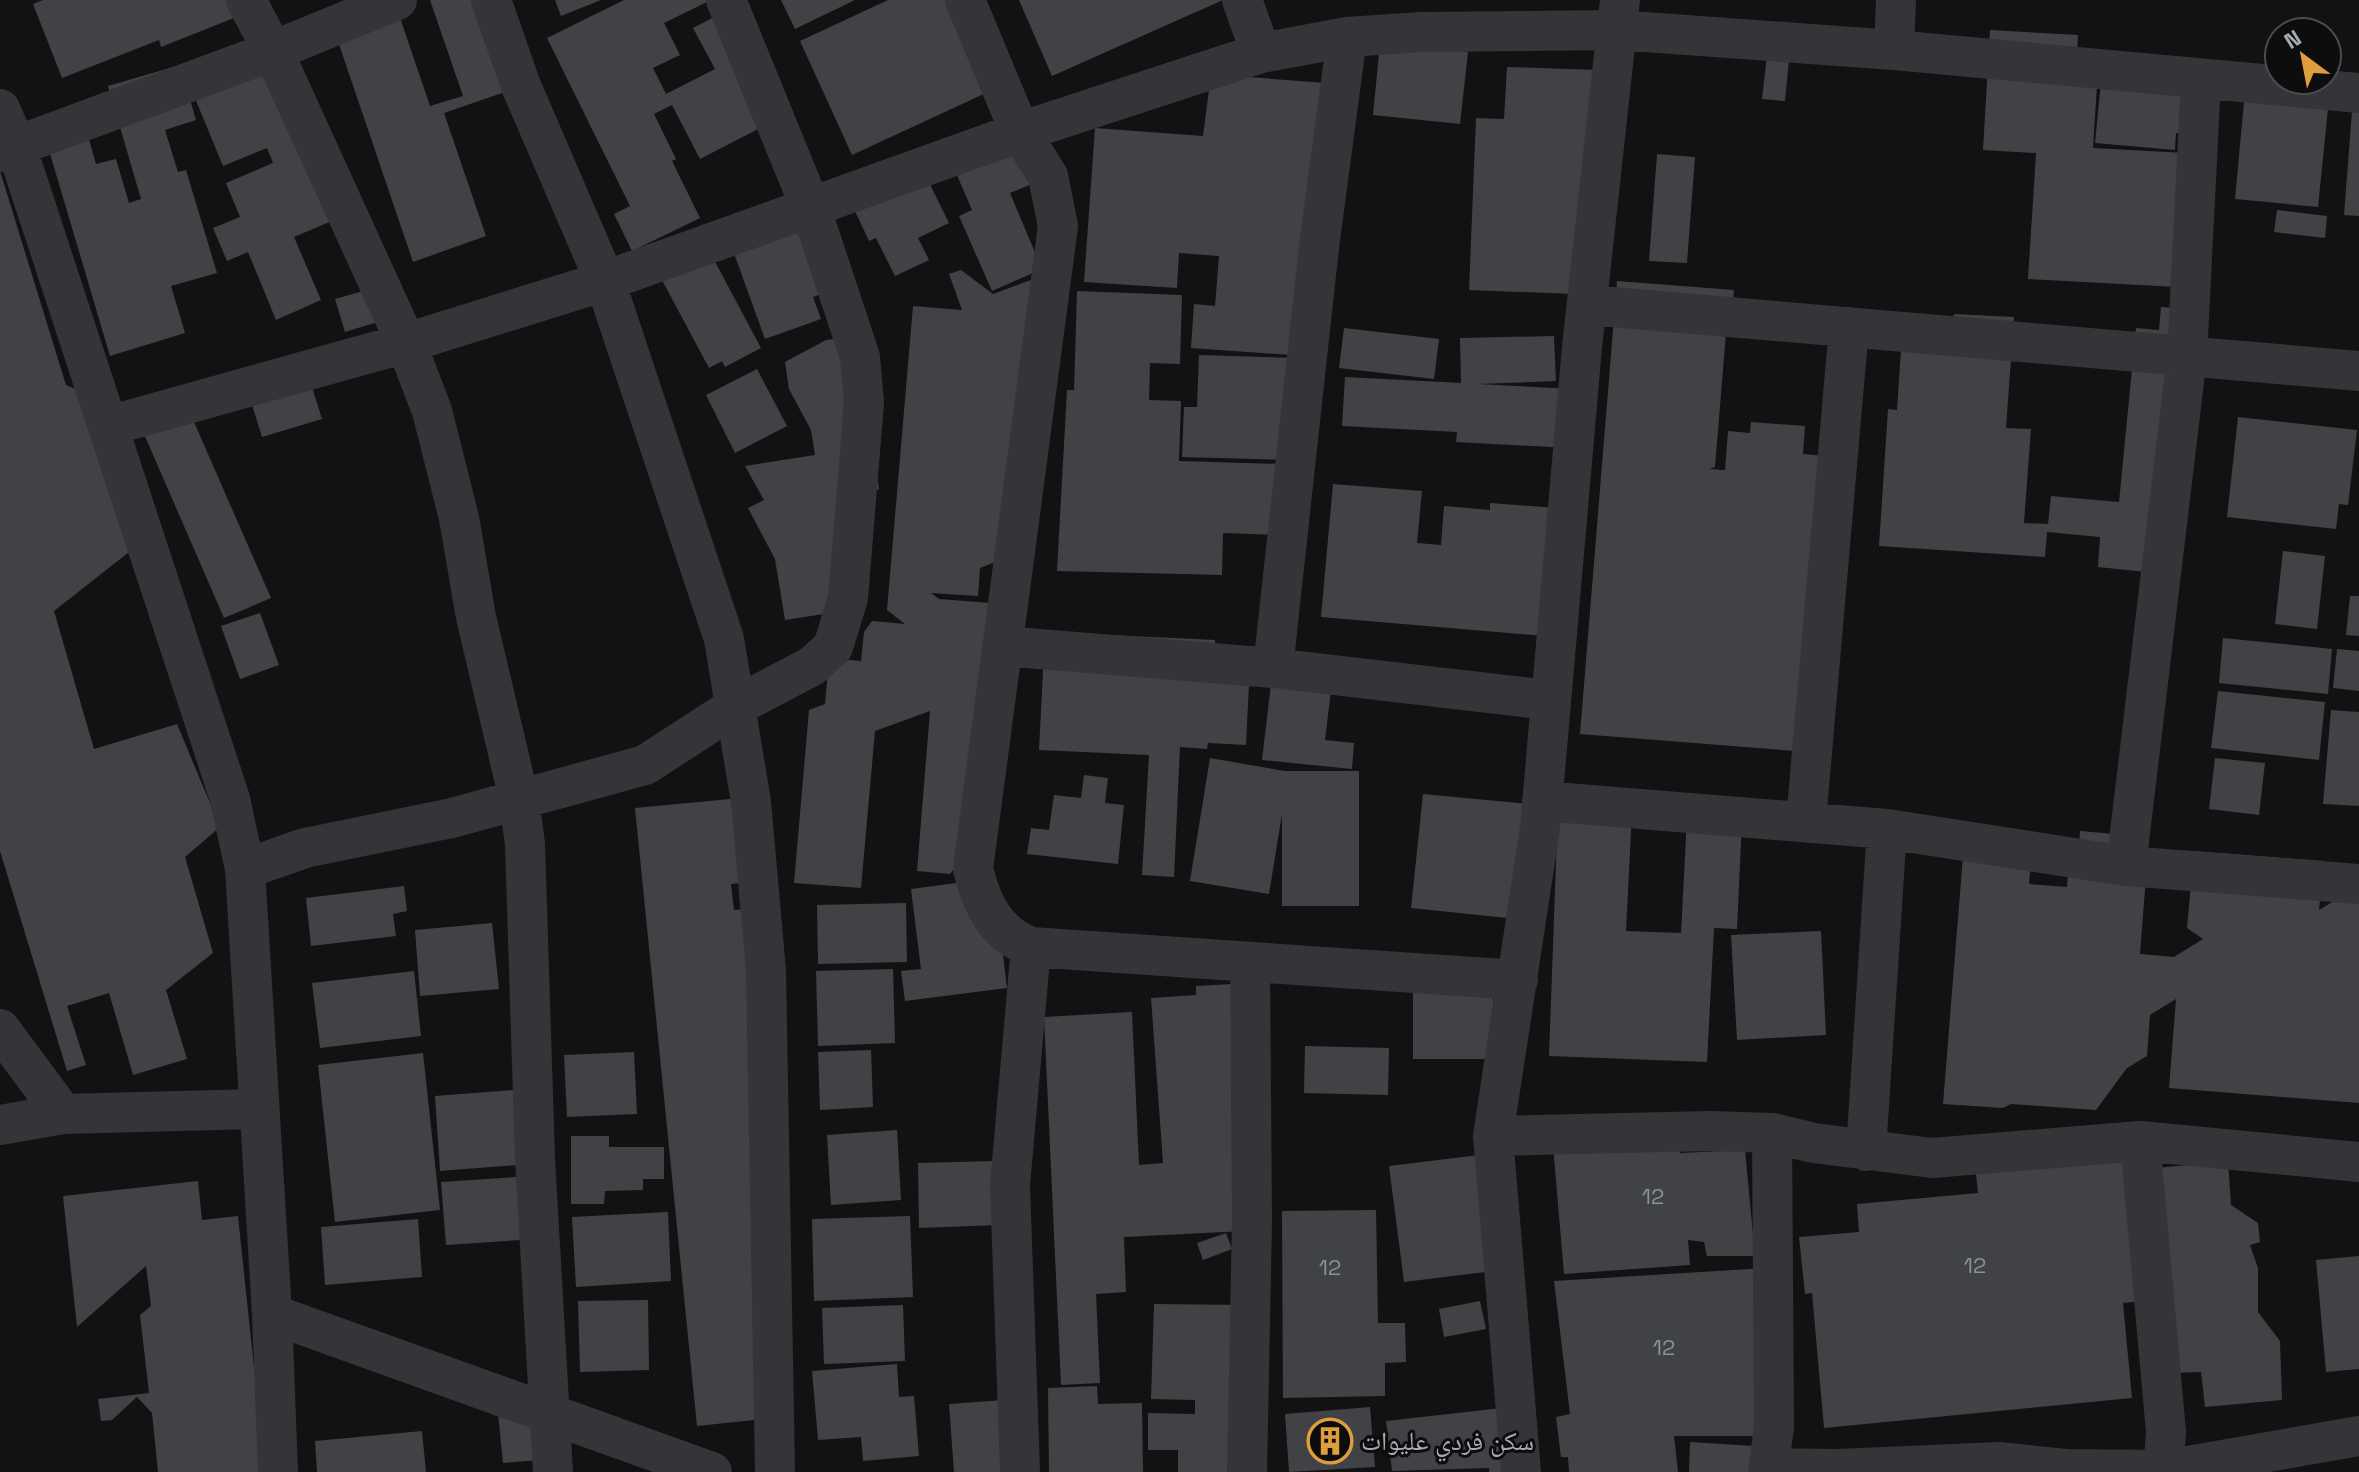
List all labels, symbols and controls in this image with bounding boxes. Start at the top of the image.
north arrow [2263,16,2343,96]
text: N [2279,23,2306,55]
house number: 12 [1642,1182,1664,1210]
house number: 12 [1964,1251,1986,1279]
house number: 12 [1319,1253,1341,1281]
house number: 12 [1653,1333,1675,1361]
building icon: سكن فردي عليوات [1306,1417,1354,1465]
place label: سكن فردي عليوات [1361,1424,1534,1462]

